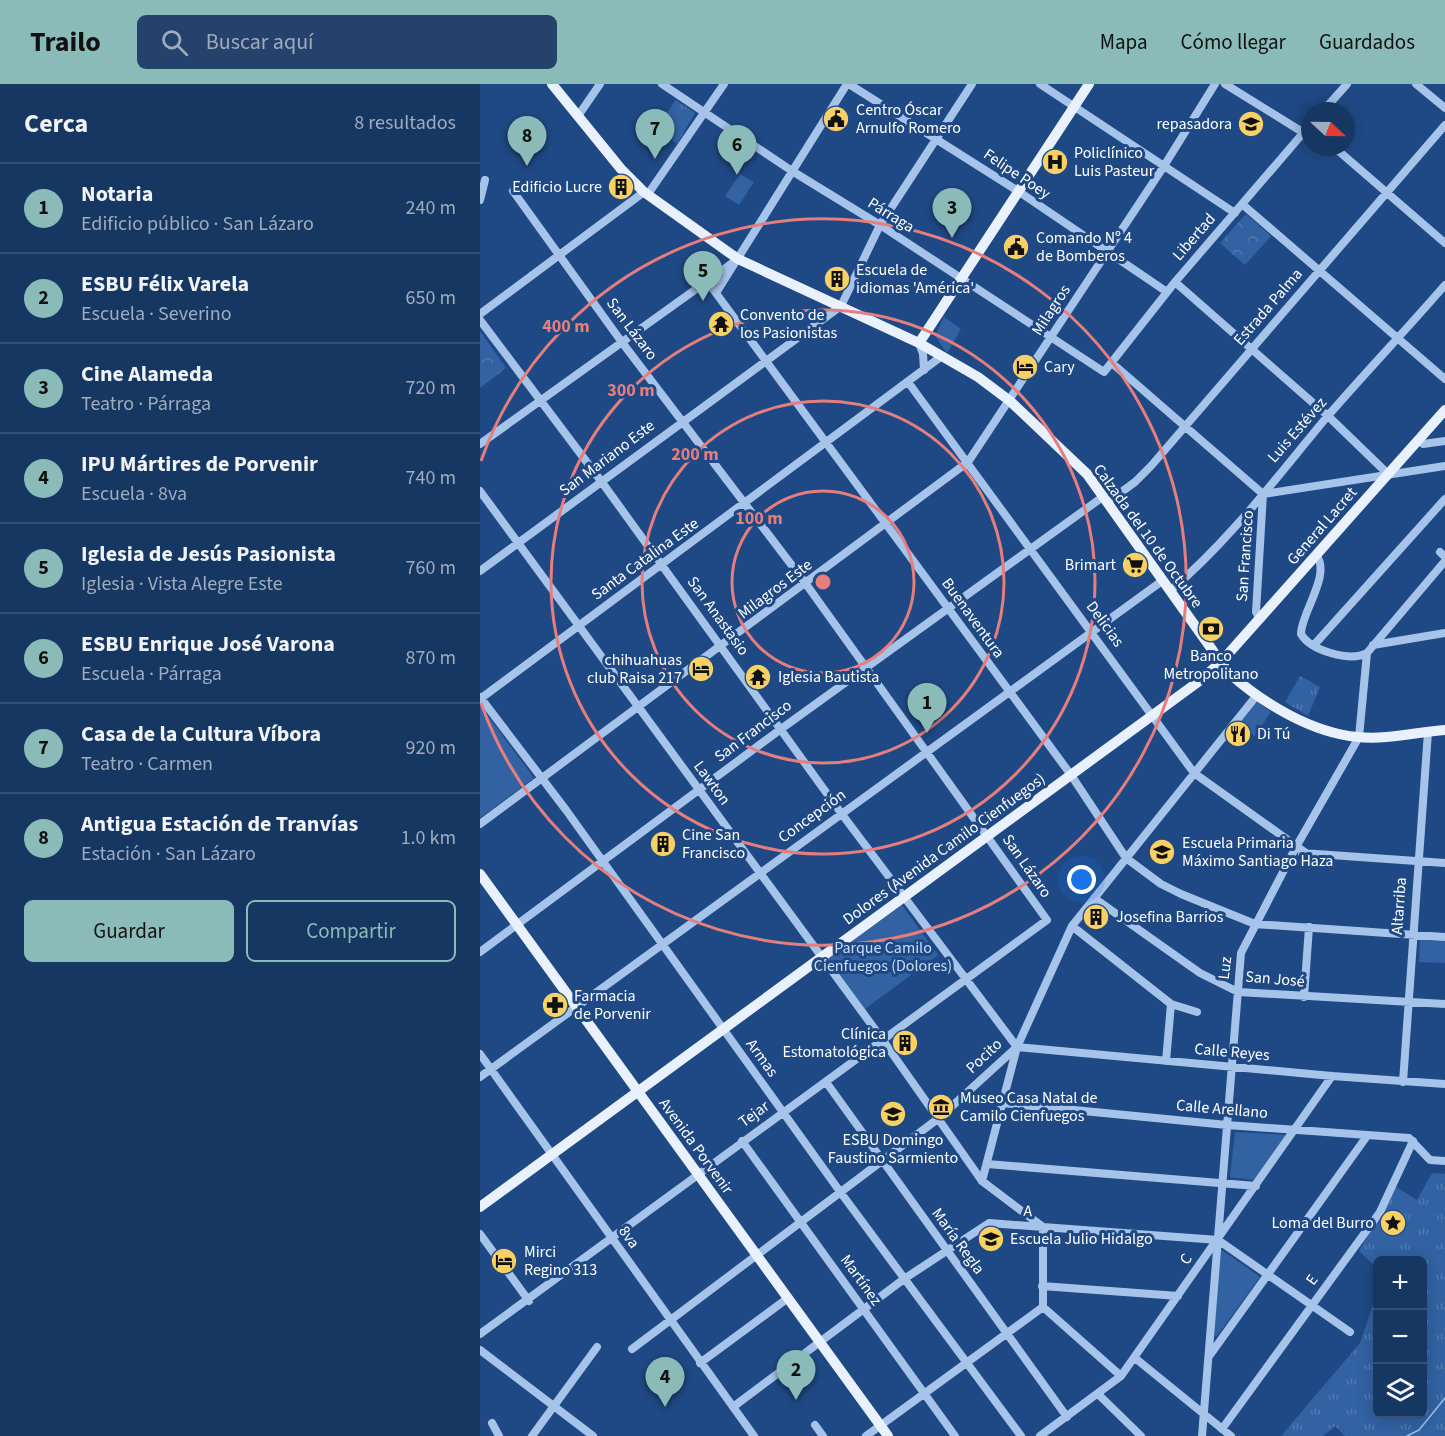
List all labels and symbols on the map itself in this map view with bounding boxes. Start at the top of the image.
place label: Centro Óscar Arnulfo Romero [856,99,961,139]
north arrow [1301,102,1355,156]
public building icon: Centro Óscar Arnulfo Romero [821,104,851,134]
school or university icon: repasadora [1236,109,1266,139]
pin: 7 [636,110,675,159]
place label: repasadora [1156,113,1232,135]
pin: 8 [508,116,546,166]
pin: 6 [718,126,756,175]
place label: Policlínico Luis Pasteur [1074,142,1155,182]
street label: Felipe Poey [979,143,1055,205]
hospital icon: Policlínico Luis Pasteur [1040,147,1070,177]
building icon: Edificio Lucre [606,172,636,202]
place label: Edificio Lucre [512,176,602,198]
pin: 3 [932,188,972,238]
street label: Párraga [863,192,919,238]
street label: Libertad [1167,209,1221,265]
place label: Comando Nº 4 de Bomberos [1036,227,1132,267]
public building icon: Comando Nº 4 de Bomberos [1001,232,1031,262]
pin: 5 [684,252,722,301]
place label: Escuela de idiomas 'América' [856,259,974,299]
building icon: Escuela de idiomas 'América' [822,264,852,294]
street label: Estrada Palma [1228,264,1308,350]
street label: Milagros [1026,280,1076,340]
street label: San Lázaro [601,293,663,365]
place label: Convento de los Pasionistas [740,304,838,344]
temple icon: Convento de los Pasionistas [706,309,736,339]
text: 400 m [542,314,590,339]
hotel icon: Cary [1010,352,1040,382]
place label: Cary [1044,356,1075,378]
text: 300 m [607,378,655,403]
street label: Luis Estévez [1262,392,1332,468]
street label: San Mariano Este [555,415,659,501]
text: 200 m [671,442,719,467]
street label: Calzada del 10 de Octubre [1088,459,1208,613]
street label: General Lacret [1282,482,1362,570]
text: 100 m [735,506,783,531]
street label: San Francisco [1231,509,1259,603]
street label: Santa Catalina Este [587,513,703,605]
supermarket icon: Brimart [1120,550,1150,580]
street label: Milagros Este [733,554,817,624]
place label: Brimart [1065,554,1117,576]
street label: San Anastasio [682,572,754,660]
centre of rings [813,572,833,592]
street label: Buenaventura [936,573,1010,663]
street label: Delicias [1081,597,1129,652]
bank icon: Banco Metropolitano [1196,614,1226,644]
place label: Banco Metropolitano [1163,645,1259,685]
place label: chihuahuas club Raisa 217 [587,649,682,689]
hotel icon: chihuahuas club Raisa 217 [686,654,716,684]
temple icon: Iglesia Bautista [743,662,773,692]
place label: Iglesia Bautista [778,666,879,688]
pin: 1 [908,684,946,733]
street label: San Francisco [710,695,796,767]
restaurant icon: Di Tú [1223,719,1253,749]
place label: Di Tú [1257,723,1291,745]
street label: Lawton [688,756,736,810]
street label: Dolores (Avenida Camilo Cienfuegos) [838,768,1050,930]
street label: Concepción [774,784,850,848]
place label: Cine San Francisco [682,824,745,864]
building icon: Cine San Francisco [648,829,678,859]
street label: San Lázaro [997,830,1057,902]
place label: Escuela Primaria Máximo Santiago Haza [1182,832,1333,872]
school or university icon: Escuela Primaria Máximo Santiago Haza [1147,837,1177,867]
your location [1067,865,1096,894]
street label: Altarriba [1386,876,1412,936]
building icon: Josefina Barrios [1081,902,1111,932]
place label: Josefina Barrios [1116,906,1224,928]
park label: Parque Camilo Cienfuegos (Dolores) [814,937,952,977]
street label: Luz [1213,955,1237,981]
street label: San José [1244,965,1306,993]
place label: Farmacia de Porvenir [574,985,651,1025]
pharmacy icon: Farmacia de Porvenir [540,990,570,1020]
place label: Clínica Estomatológica [782,1023,886,1063]
building icon: Clínica Estomatológica [890,1028,920,1058]
street label: Pocito [961,1033,1007,1079]
street label: Armas [741,1034,783,1082]
street label: Calle Reyes [1193,1038,1271,1066]
place label: Museo Casa Natal de Camilo Cienfuegos [960,1087,1098,1127]
museum icon: Museo Casa Natal de Camilo Cienfuegos [926,1092,956,1122]
street label: Avenida Porvenir [654,1094,739,1199]
street label: Calle Arellano [1175,1094,1269,1124]
street label: Tejar [734,1095,774,1133]
school or university icon: ESBU Domingo Faustino Sarmiento [878,1099,908,1129]
place label: ESBU Domingo Faustino Sarmiento [828,1129,958,1169]
street label: A [1023,1200,1033,1222]
street label: María Regla [926,1203,990,1279]
place icon: Loma del Burro [1378,1208,1408,1238]
place label: Loma del Burro [1271,1212,1374,1234]
street label: 8va [613,1221,645,1253]
school or university icon: Escuela Julio Hidalgo [976,1224,1006,1254]
place label: Escuela Julio Hidalgo [1010,1228,1153,1250]
place label: Mirci Regino 313 [524,1241,597,1281]
hotel icon: Mirci Regino 313 [489,1246,519,1276]
street label: C [1174,1249,1198,1269]
street label: Martínez [835,1250,887,1310]
street label: E [1301,1270,1323,1290]
pin: 2 [776,1350,816,1400]
pin: 4 [646,1358,684,1407]

